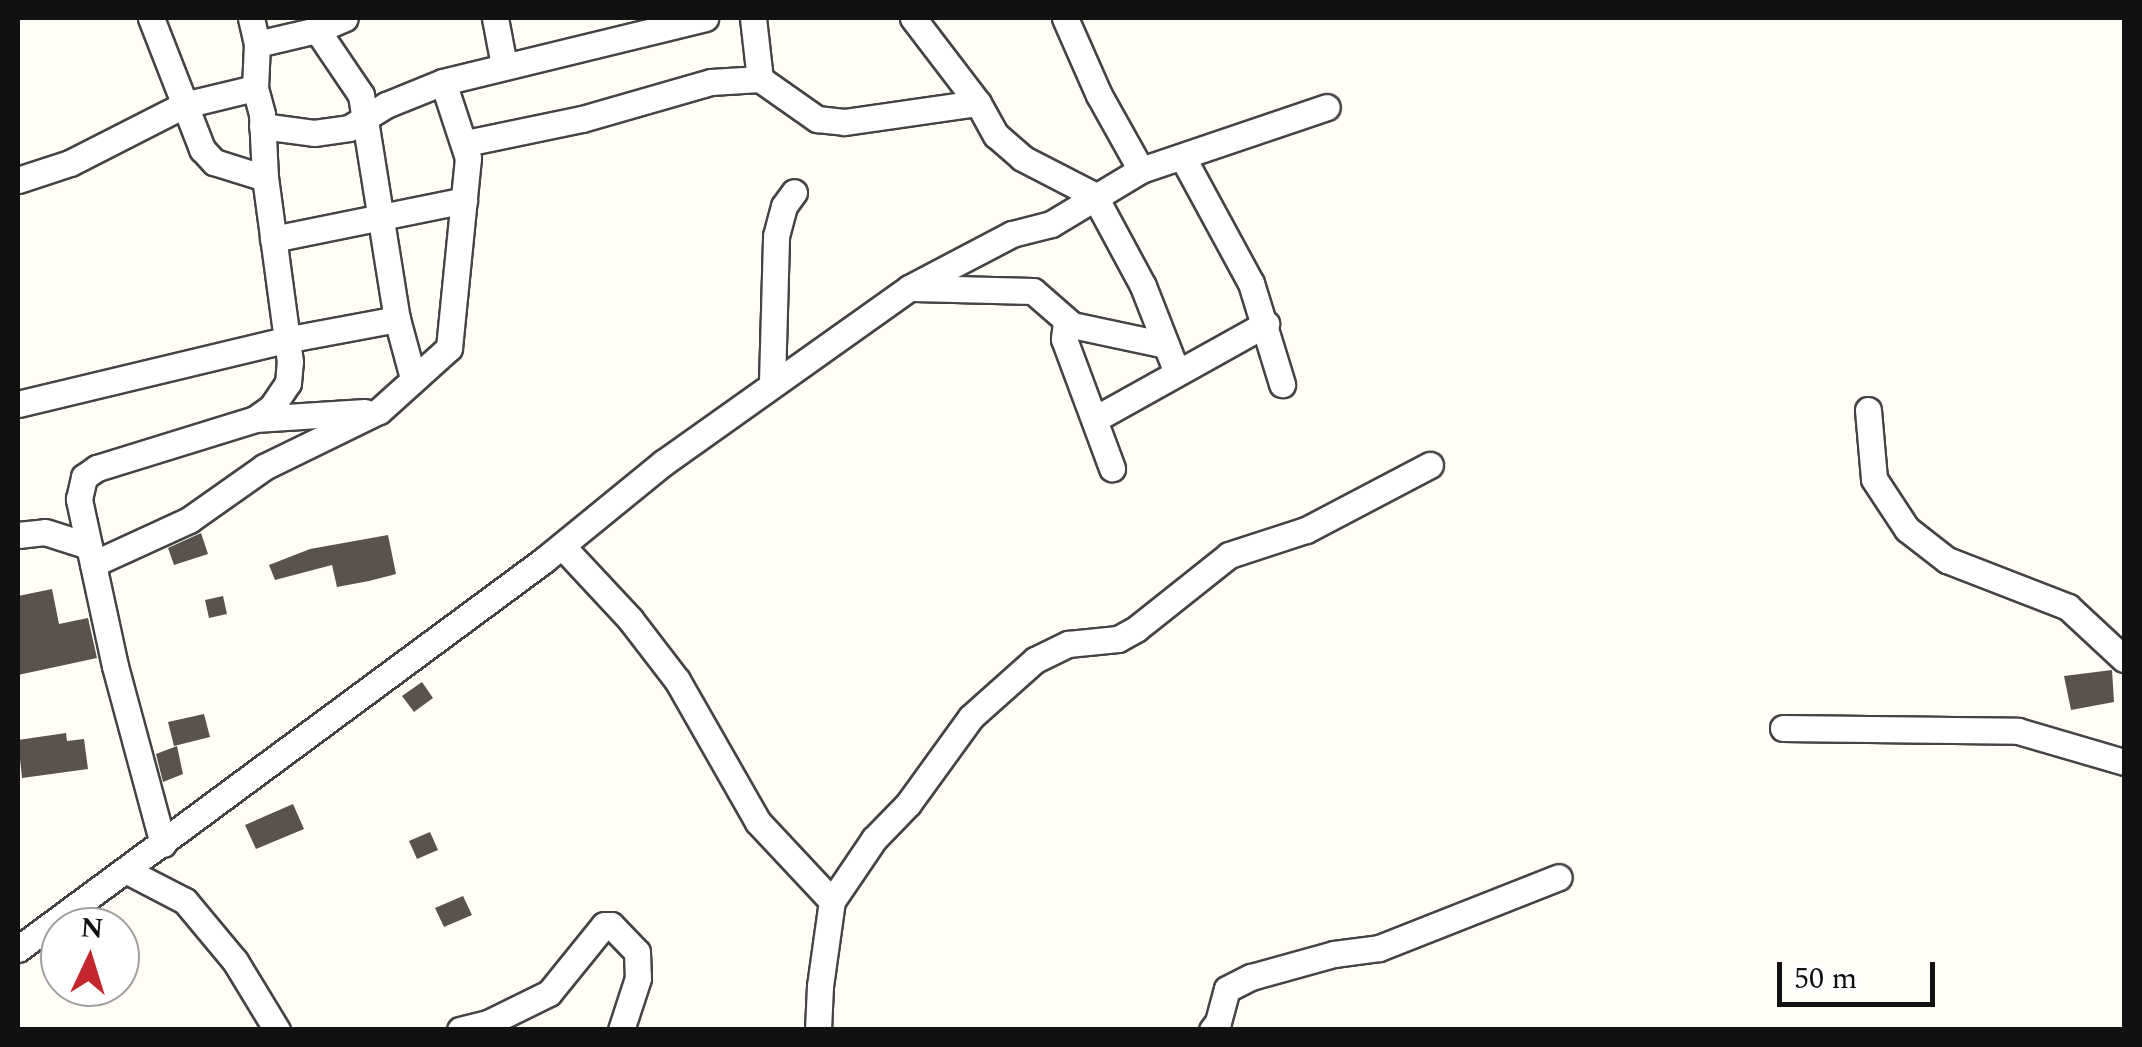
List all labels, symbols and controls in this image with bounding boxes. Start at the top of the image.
text: N [79,906,105,951]
north arrow [40,907,140,1007]
scale bar [1782,942,1940,1004]
text: 50 m [1794,956,1857,1002]

